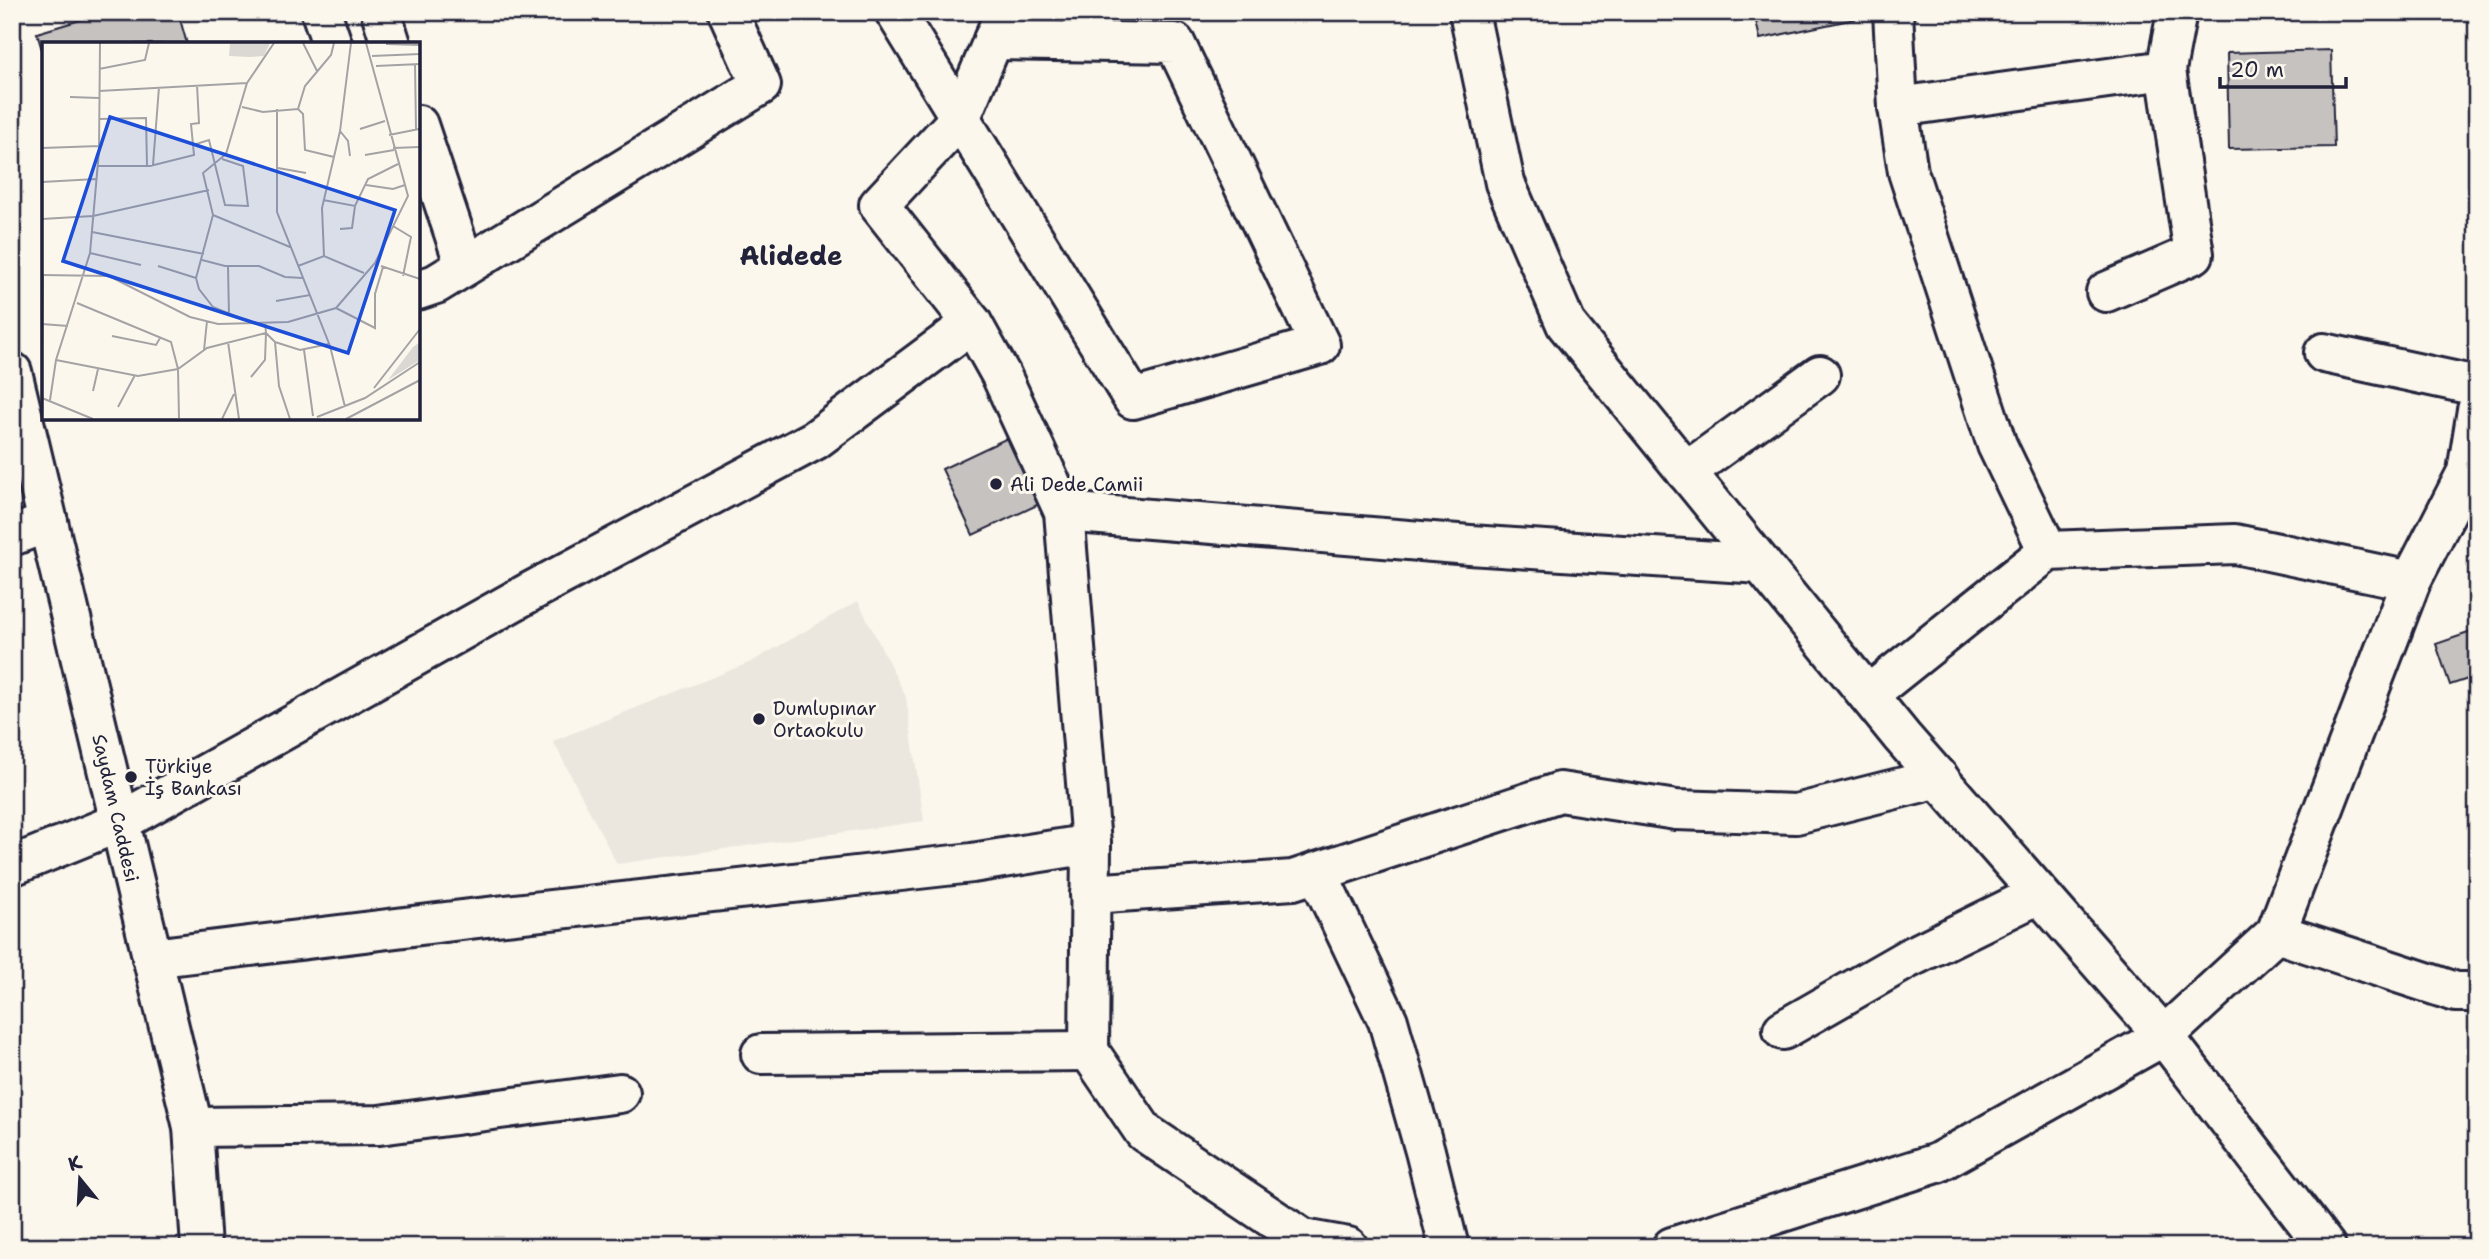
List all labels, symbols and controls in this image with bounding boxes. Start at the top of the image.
inset map [42,42,420,420]
scale bar [2220,46,2346,90]
text: 20 m [2230,56,2284,84]
district label: Alidede [739,238,843,273]
place label: Ali Dede Camii [1010,472,1143,497]
marker: Ali Dede Camii [988,476,1004,492]
place label: Dumlupınar Ortaokulu [773,696,877,743]
marker: Dumlupınar Ortaokulu [751,711,767,727]
street label: Saydam Caddesi [86,732,145,885]
place label: Türkiye İş Bankası [145,754,242,801]
marker: Türkiye İş Bankası [123,769,139,785]
north arrow [46,1144,116,1214]
text: K [65,1149,85,1177]

